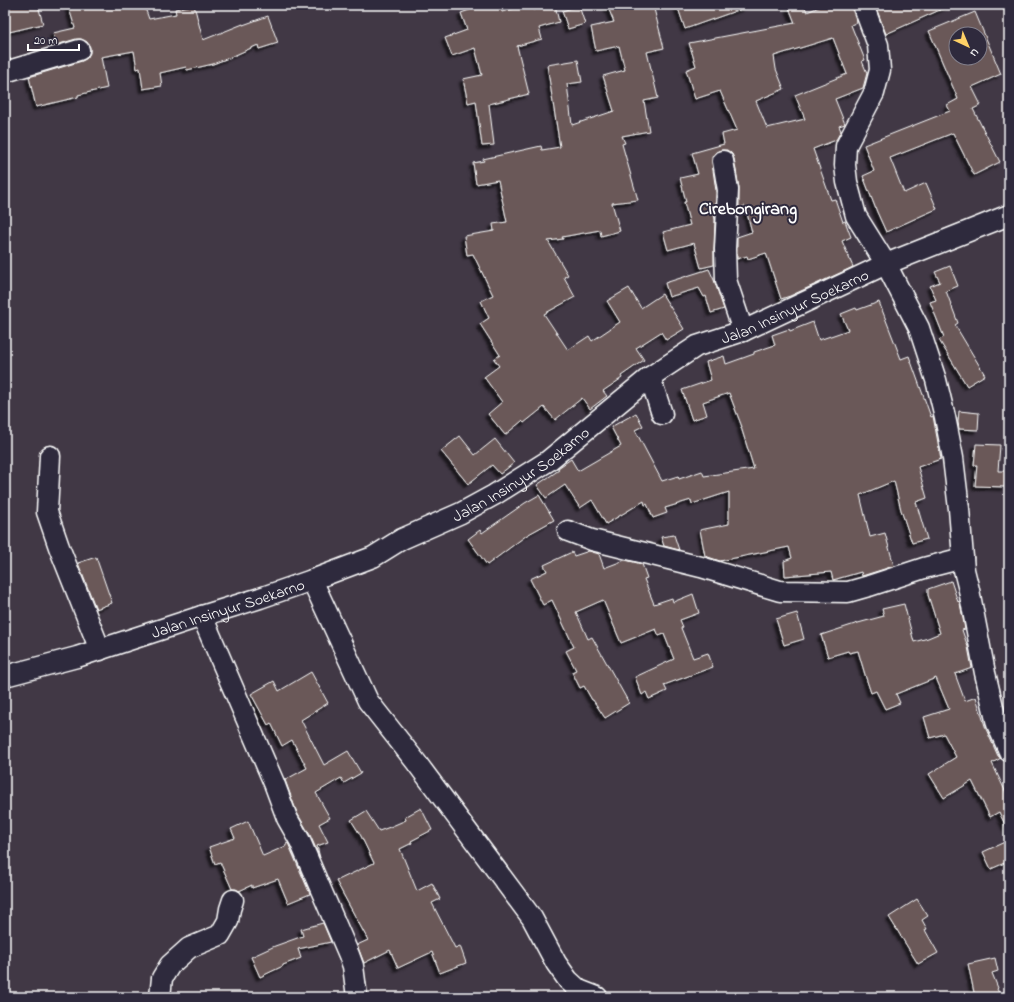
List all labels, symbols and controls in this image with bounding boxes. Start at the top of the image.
scale bar [28,26,79,52]
north arrow [948,26,988,66]
text: 20 m [34,32,57,50]
text: U [966,44,982,61]
district label: Cirebongirang [699,197,797,224]
street label: Jalan Insinyur Soekarno [718,264,873,351]
street label: Jalan Insinyur Soekarno [449,422,595,529]
street label: Jalan Insinyur Soekarno [149,573,308,646]

